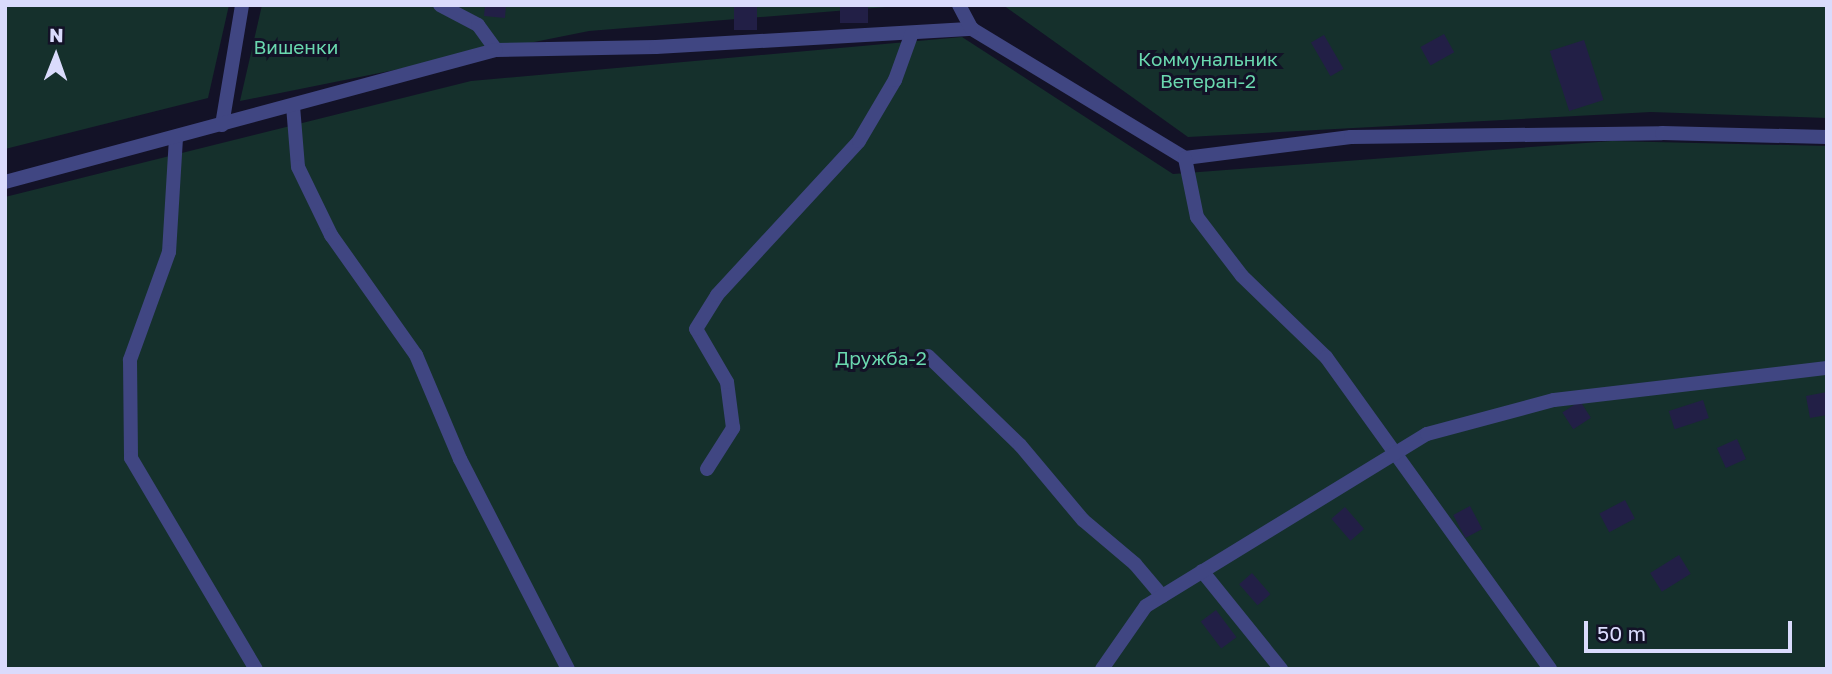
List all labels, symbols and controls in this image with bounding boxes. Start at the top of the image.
north arrow [21,21,91,91]
text: N [49,23,64,46]
park label: Вишенки [254,36,338,58]
park label: Коммунальник Ветеран-2 [1138,48,1278,92]
park label: Дружба-2 [835,347,927,369]
scale bar [1587,608,1795,652]
text: 50 m [1597,620,1646,646]

